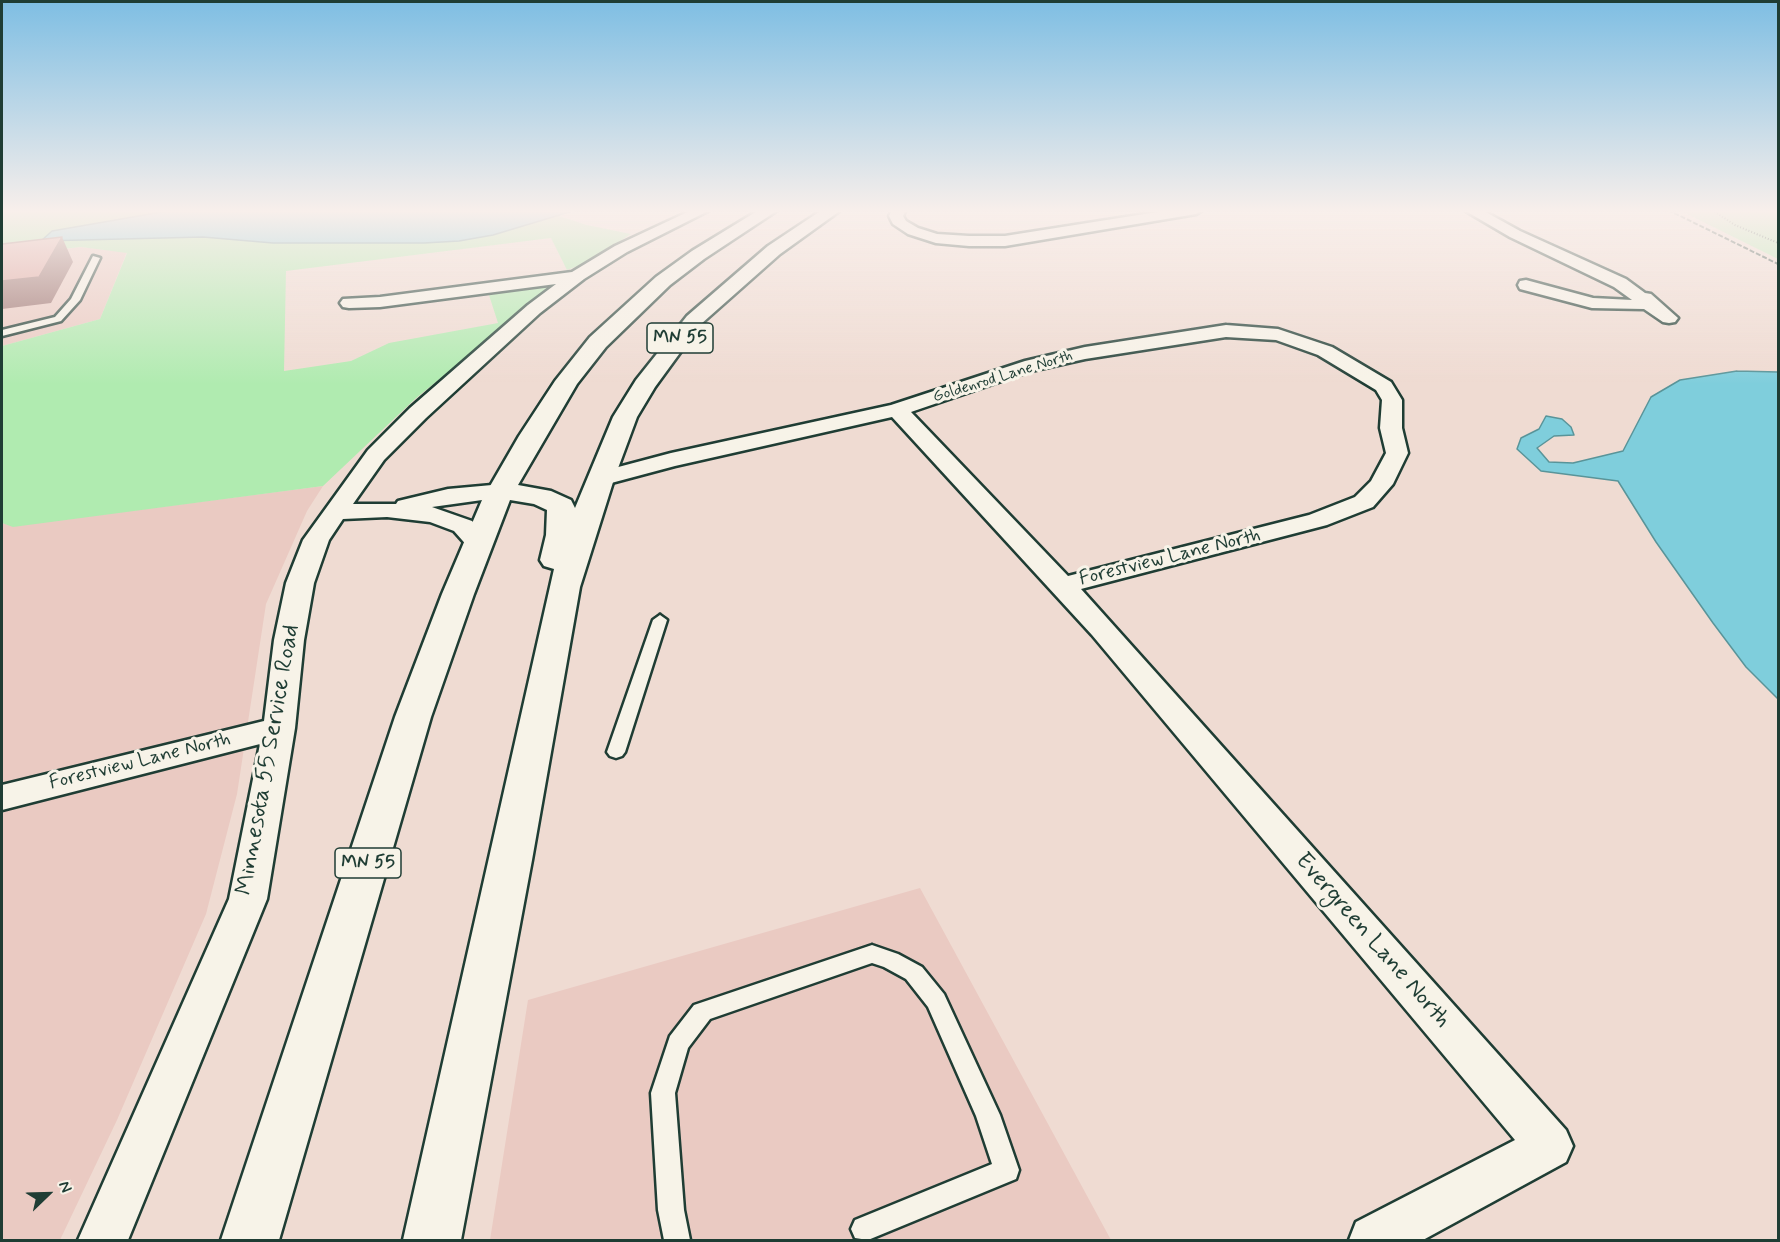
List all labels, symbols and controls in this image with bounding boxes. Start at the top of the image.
road number: MN 55 [647,323,713,353]
street label: Goldenrod Lane North [931,347,1075,407]
street label: Forestview Lane North [1077,524,1263,592]
street label: Minnesota 55 Service Road [231,622,307,898]
street label: Forestview Lane North [47,728,233,796]
street label: Evergreen Lane North [1288,847,1456,1035]
road number: MN 55 [335,848,401,878]
north arrow [18,1164,78,1224]
text: N [53,1178,77,1196]

